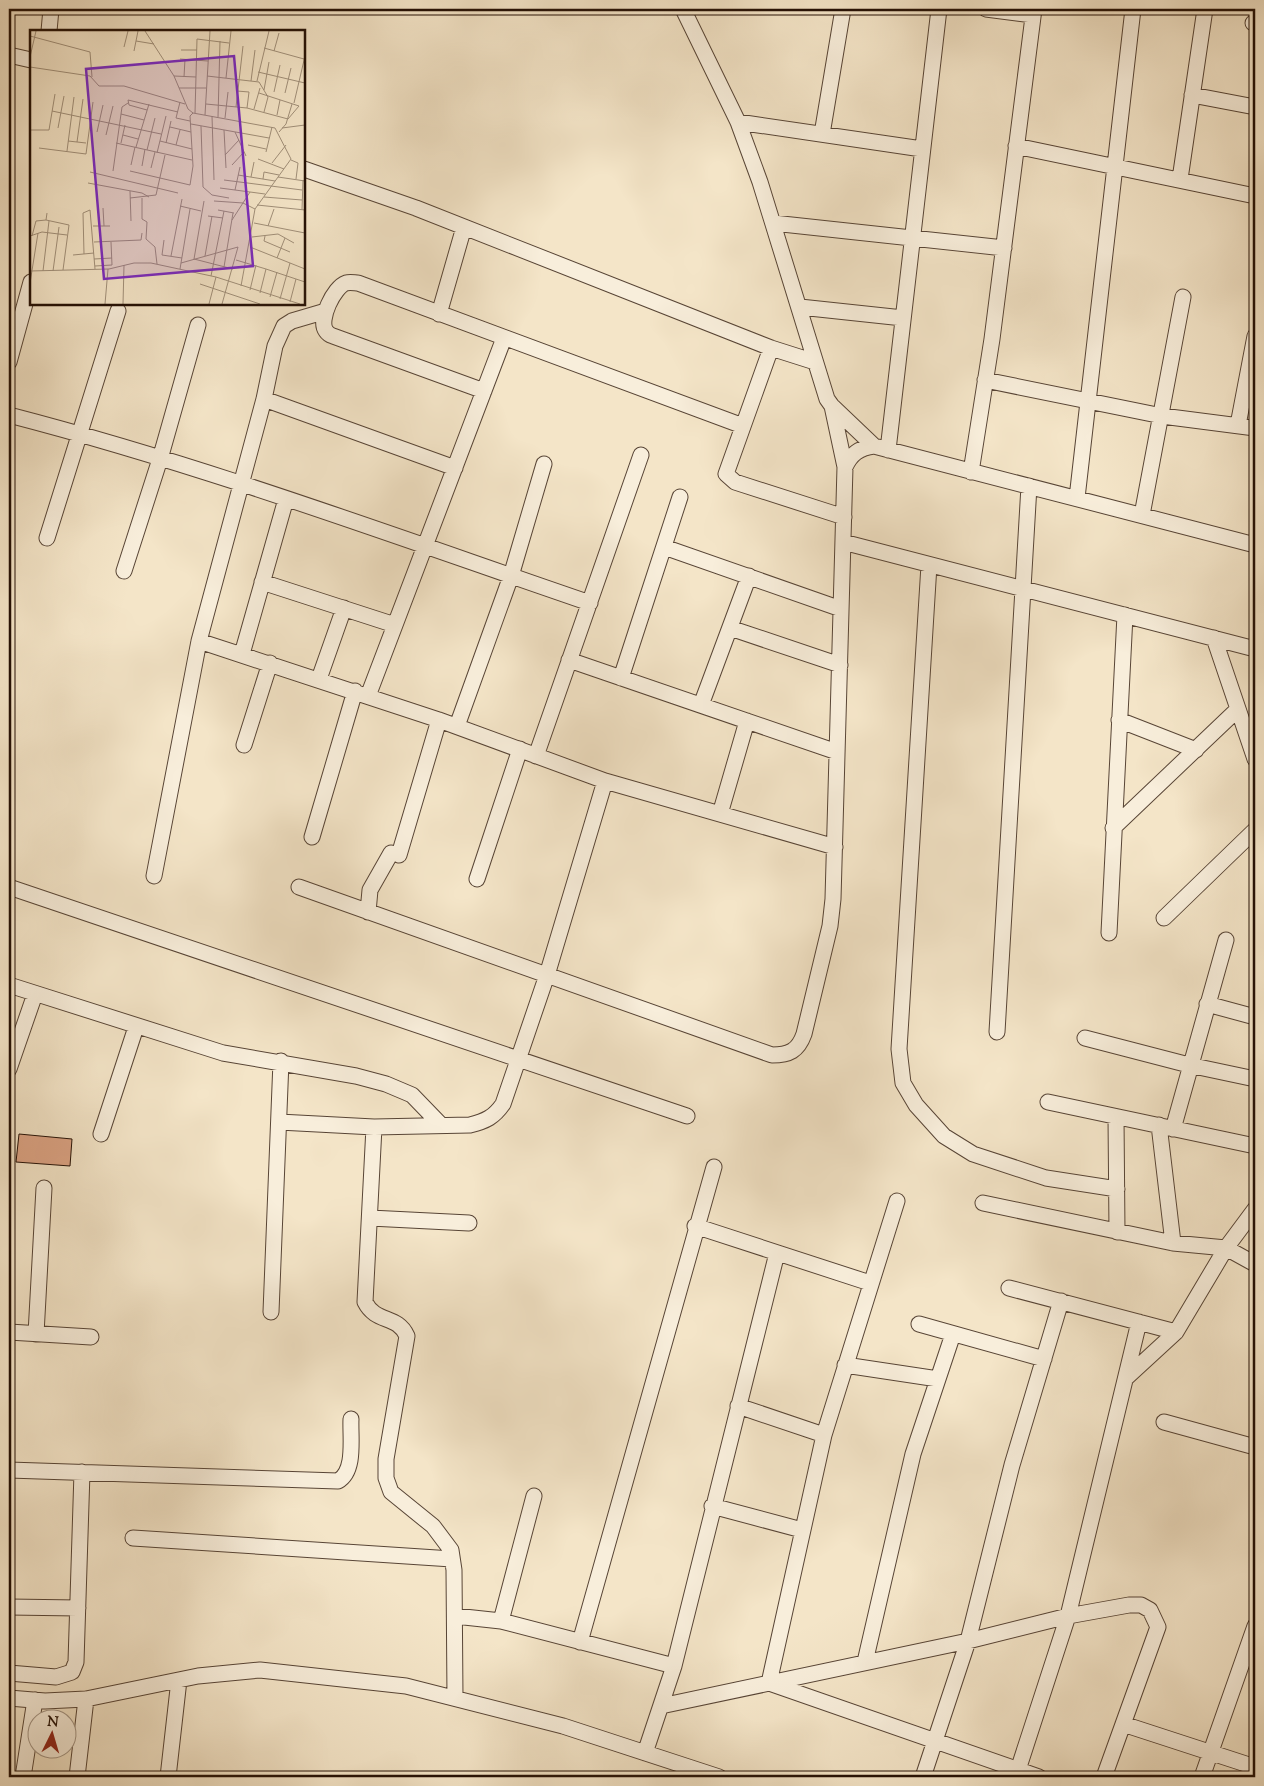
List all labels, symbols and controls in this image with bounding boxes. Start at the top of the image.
inset map [30,30,305,305]
north arrow [28,1708,78,1758]
text: N [47,1713,59,1733]

